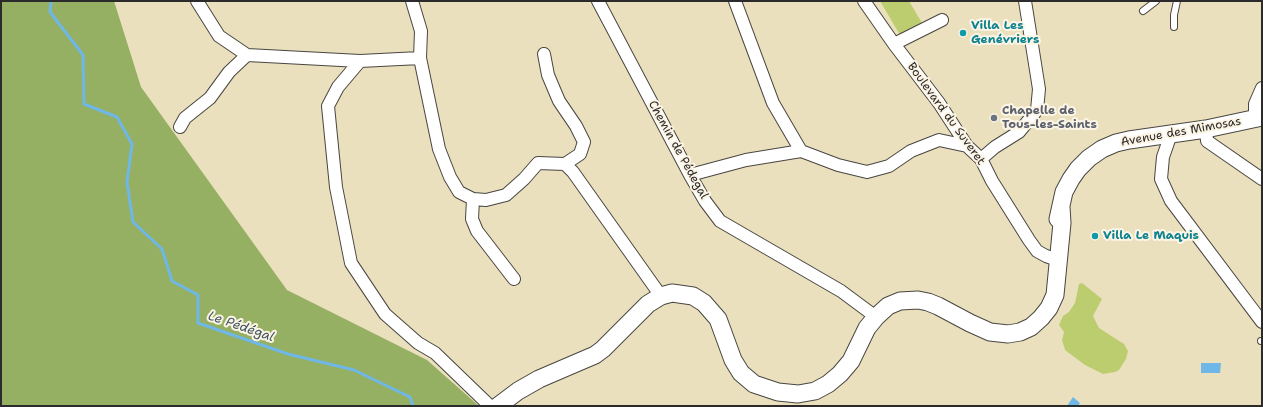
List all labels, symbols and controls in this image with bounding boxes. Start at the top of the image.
place label: Villa Les Genévriers [971,19,1039,47]
marker: Villa Les Genévriers [958,28,968,38]
street label: Boulevard du Suveret [904,60,988,168]
street label: Chemin de Pédegal [645,98,711,202]
place label: Chapelle de Tous-les-Saints [1002,104,1097,132]
marker: Chapelle de Tous-les-Saints [989,113,999,123]
street label: Avenue des Mimosas [1120,114,1242,150]
place label: Villa Le Maquis [1103,229,1199,243]
marker: Villa Le Maquis [1090,231,1100,241]
water label: Le Pédégal [206,308,276,346]

